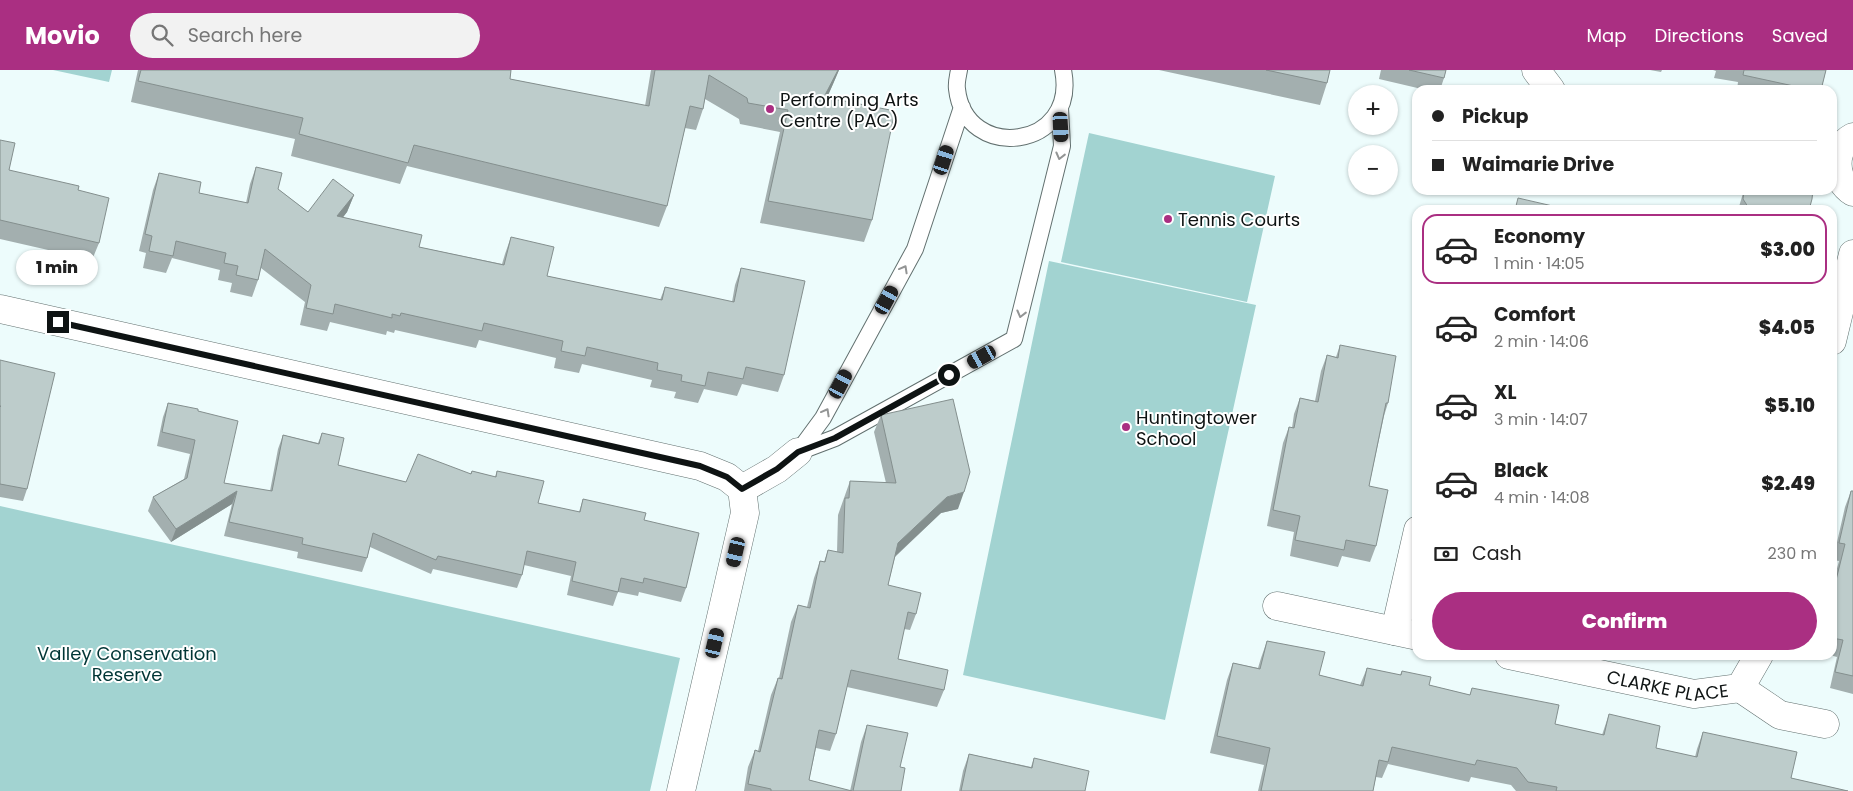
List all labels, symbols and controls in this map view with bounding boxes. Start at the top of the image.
search box [130,13,480,58]
text: Movio [25,19,100,52]
icon: search [148,21,176,49]
text: Search here [188,22,302,49]
text: Map [1587,23,1626,48]
text: Directions [1654,23,1744,48]
text: Saved [1772,23,1828,48]
map controls [1348,85,1398,195]
button: + [1348,85,1398,135]
place label: Performing Arts Centre (PAC) [780,87,919,133]
marker: Performing Arts Centre (PAC) [764,103,776,115]
text: Pickup [1462,103,1528,130]
car [1052,112,1069,142]
car [932,143,955,177]
button: − [1348,145,1398,195]
text: Waimarie Drive [1462,151,1614,178]
one-way arrow [1055,152,1065,160]
place label: Tennis Courts [1178,207,1300,232]
marker: Tennis Courts [1162,213,1174,225]
text: Economy [1494,223,1585,250]
icon: car [1434,227,1479,272]
text: $3.00 [1760,236,1815,263]
callout: 1 min [17,250,99,284]
text: 1 min · 14:05 [1494,252,1585,275]
text: 1 min [36,256,78,279]
one-way arrow [898,266,908,275]
car [873,283,900,317]
text: Comfort [1494,301,1576,328]
icon: car [1434,305,1479,350]
one-way arrow [1016,309,1026,317]
route end [47,311,69,333]
text: $4.05 [1759,314,1815,341]
text: 2 min · 14:06 [1494,330,1589,353]
car [965,343,998,371]
route start [938,364,960,386]
car [827,367,854,401]
text: XL [1494,379,1517,406]
icon: car [1434,383,1479,428]
text: $5.10 [1764,392,1815,419]
place label: Huntingtower School [1136,405,1257,451]
one-way arrow [820,408,830,417]
text: 3 min · 14:07 [1494,408,1588,431]
marker: Huntingtower School [1120,421,1132,433]
text: Black [1494,457,1548,484]
icon: car [1434,461,1479,506]
text: $2.49 [1761,470,1815,497]
text: 4 min · 14:08 [1494,486,1590,509]
car [725,536,746,568]
icon: cash [1432,540,1460,568]
text: Cash [1472,540,1522,567]
text: 230 m [1768,542,1817,565]
button: Confirm [1432,592,1817,650]
car [704,627,725,659]
park label: Valley Conservation Reserve [37,641,217,687]
street label: CLARKE PLACE [1605,663,1730,706]

